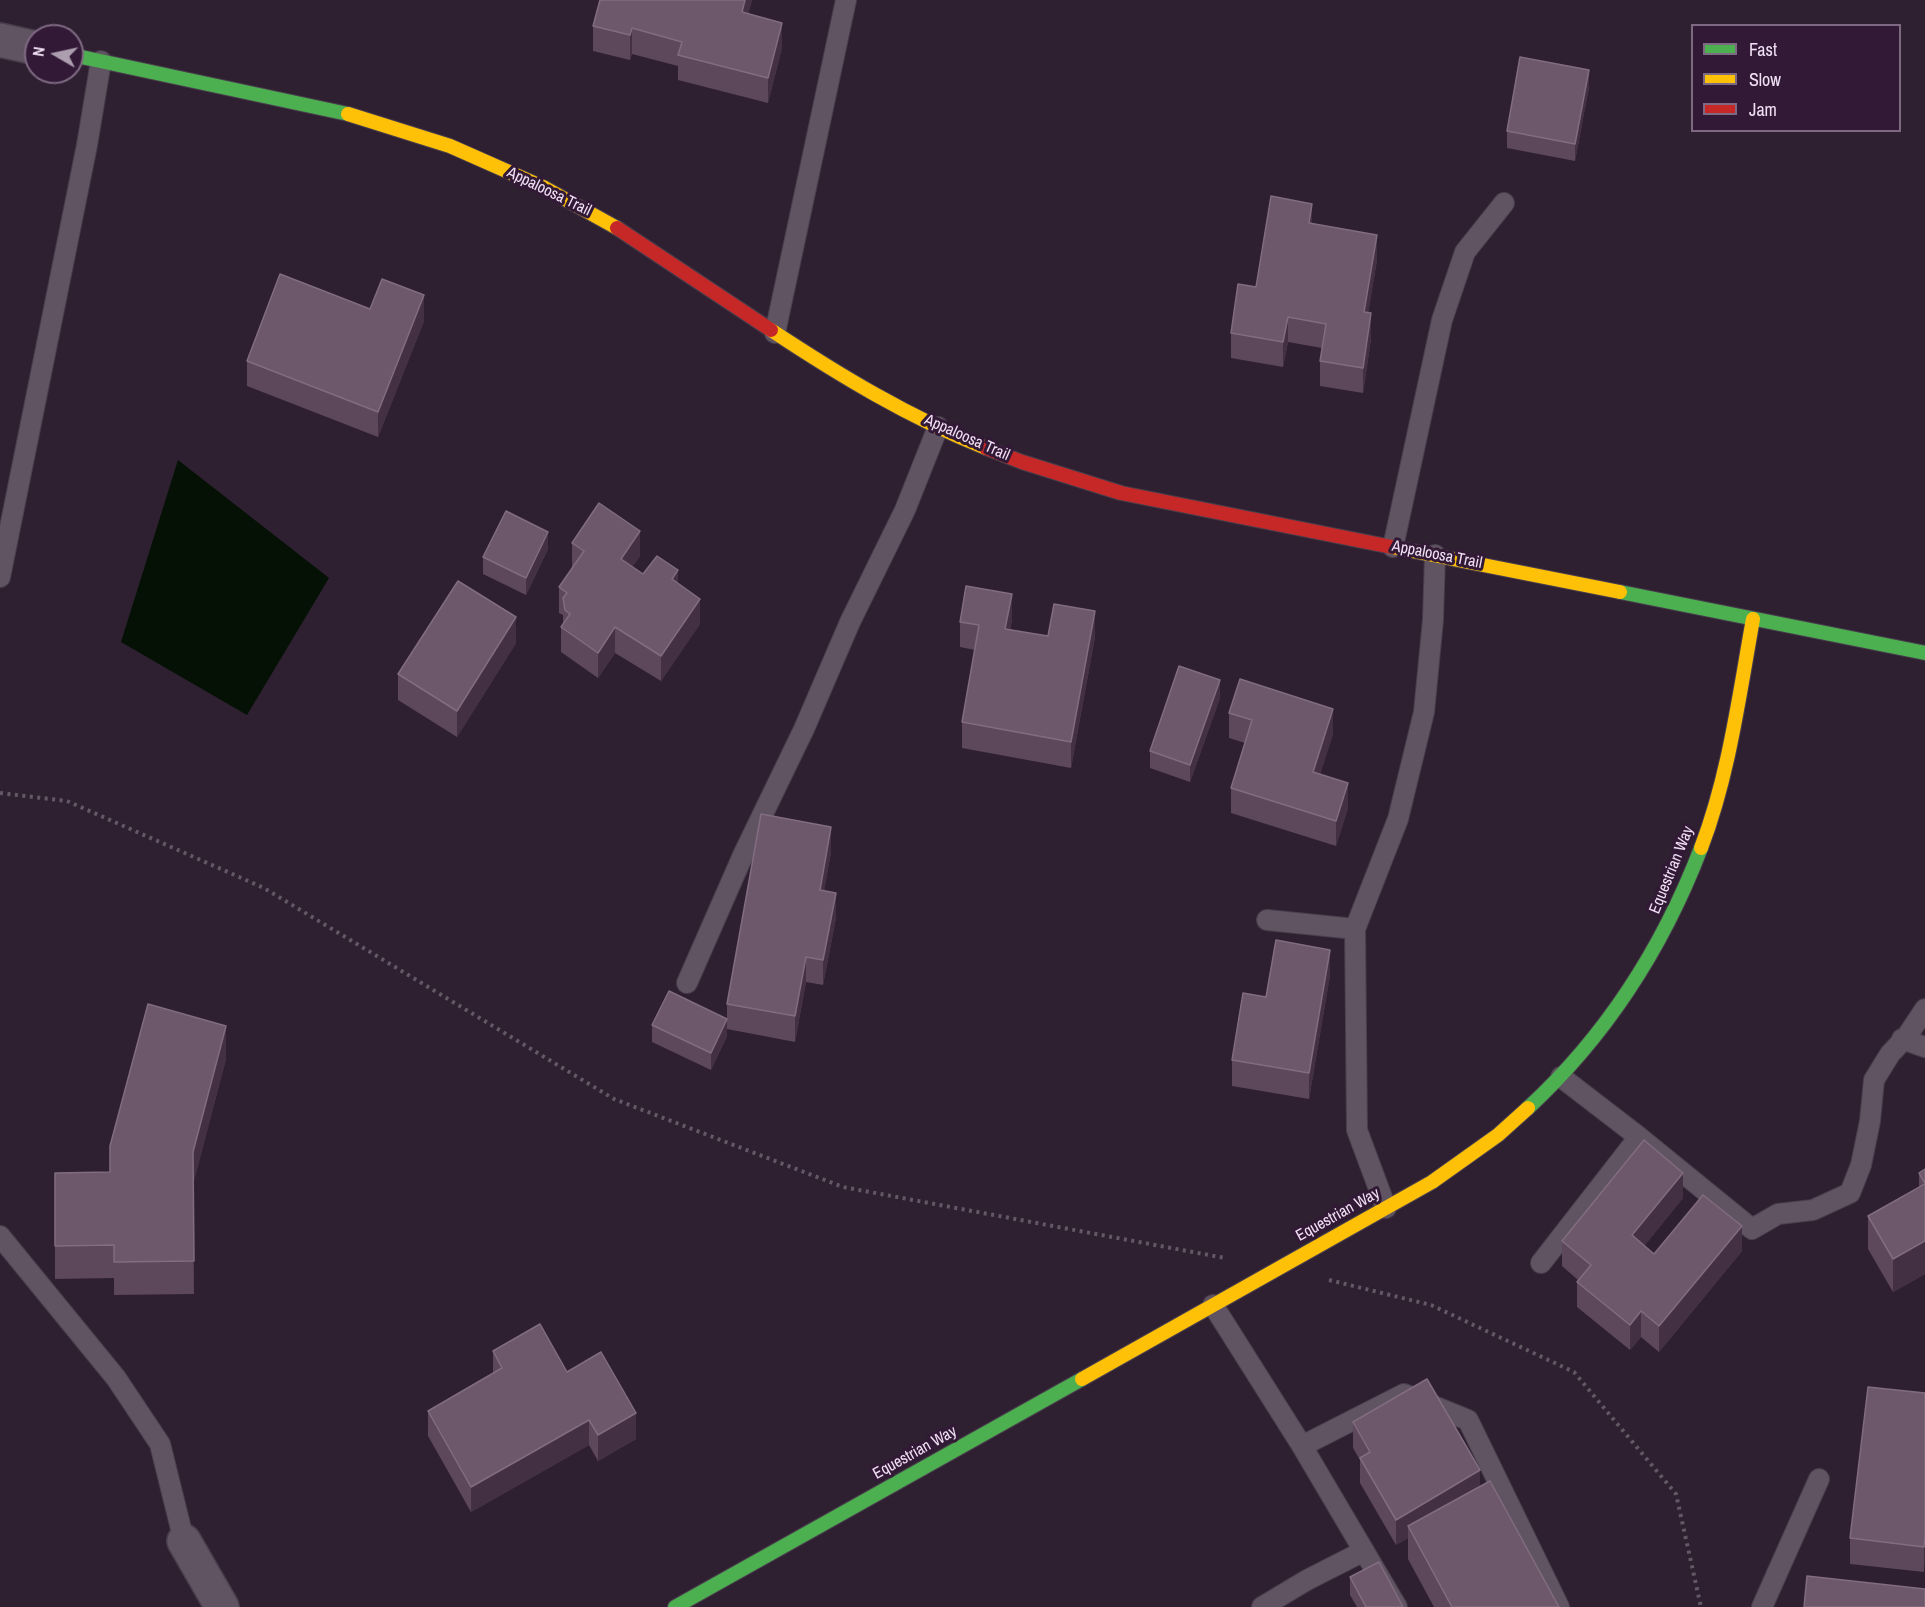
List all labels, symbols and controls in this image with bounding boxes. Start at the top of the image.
north arrow [24,24,84,84]
legend [1691,24,1901,132]
text: Fast [1749,37,1777,62]
text: N [27,45,50,58]
text: Slow [1749,67,1781,92]
text: Jam [1749,97,1777,122]
street label: Appaloosa Trail [504,163,594,221]
street label: Appaloosa Trail [921,411,1013,465]
street label: Appaloosa Trail [1390,537,1484,573]
street label: Equestrian Way [1646,823,1698,917]
street label: Equestrian Way [1293,1184,1383,1246]
street label: Equestrian Way [870,1422,960,1484]

